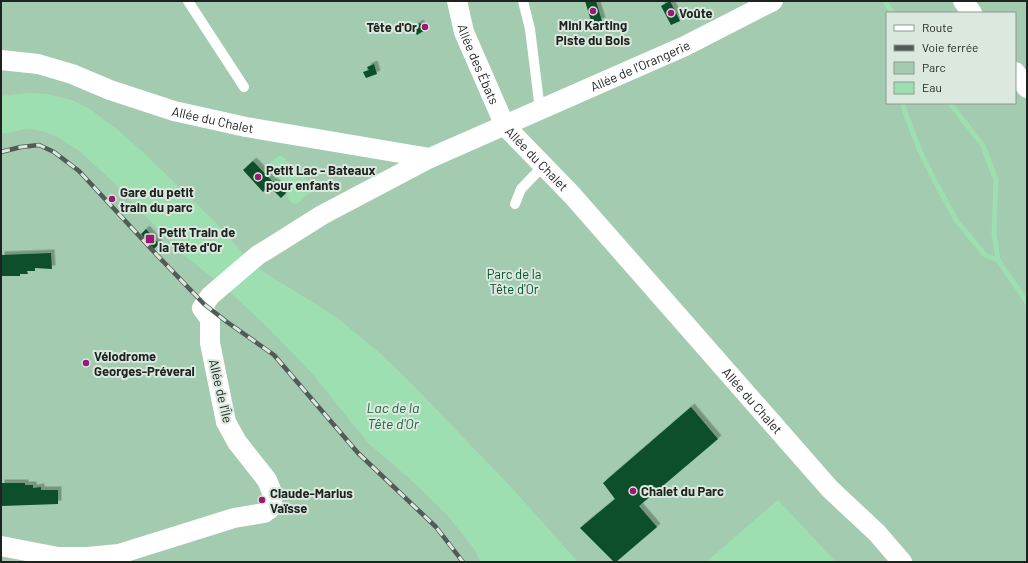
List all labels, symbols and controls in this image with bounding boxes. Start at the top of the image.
place label: Voûte [679,5,713,21]
marker: Mini Karting Piste du Bois [588,6,598,16]
marker: Voûte [666,8,676,18]
legend [886,12,1016,104]
place label: Mini Karting Piste du Bois [556,17,631,48]
place label: Tête d'Or [366,19,417,35]
text: Route [922,20,953,34]
marker: Tête d'Or [420,22,430,32]
street label: Allée des Ébats [455,23,503,107]
street label: Allée de l'Orangerie [588,37,693,95]
text: Voie ferrée [922,40,978,54]
text: Parc [922,60,946,74]
text: Eau [922,80,942,94]
street label: Allée du Chalet [170,103,255,136]
street label: Allée du Chalet [502,123,572,194]
place label: Petit Lac - Bateaux pour enfants [266,162,376,193]
marker: Petit Lac - Bateaux pour enfants [253,172,263,182]
place label: Gare du petit train du parc [120,184,194,215]
marker: Gare du petit train du parc [107,194,117,204]
place label: Petit Train de la Tête d'Or [159,224,235,255]
marker: Petit Train de la Tête d'Or [144,233,156,245]
park label: Parc de la Tête d'Or [487,266,541,297]
place label: Vélodrome Georges-Préveral [94,348,195,379]
marker: Vélodrome Georges-Préveral [81,358,91,368]
street label: Allée de l'Île [206,358,236,425]
street label: Allée du Chalet [719,364,786,437]
water label: Lac de la Tête d'Or [367,399,420,432]
place label: Chalet du Parc [641,483,724,499]
place label: Claude-Marius Vaïsse [270,485,353,516]
marker: Chalet du Parc [628,486,638,496]
marker: Claude-Marius Vaïsse [257,495,267,505]

